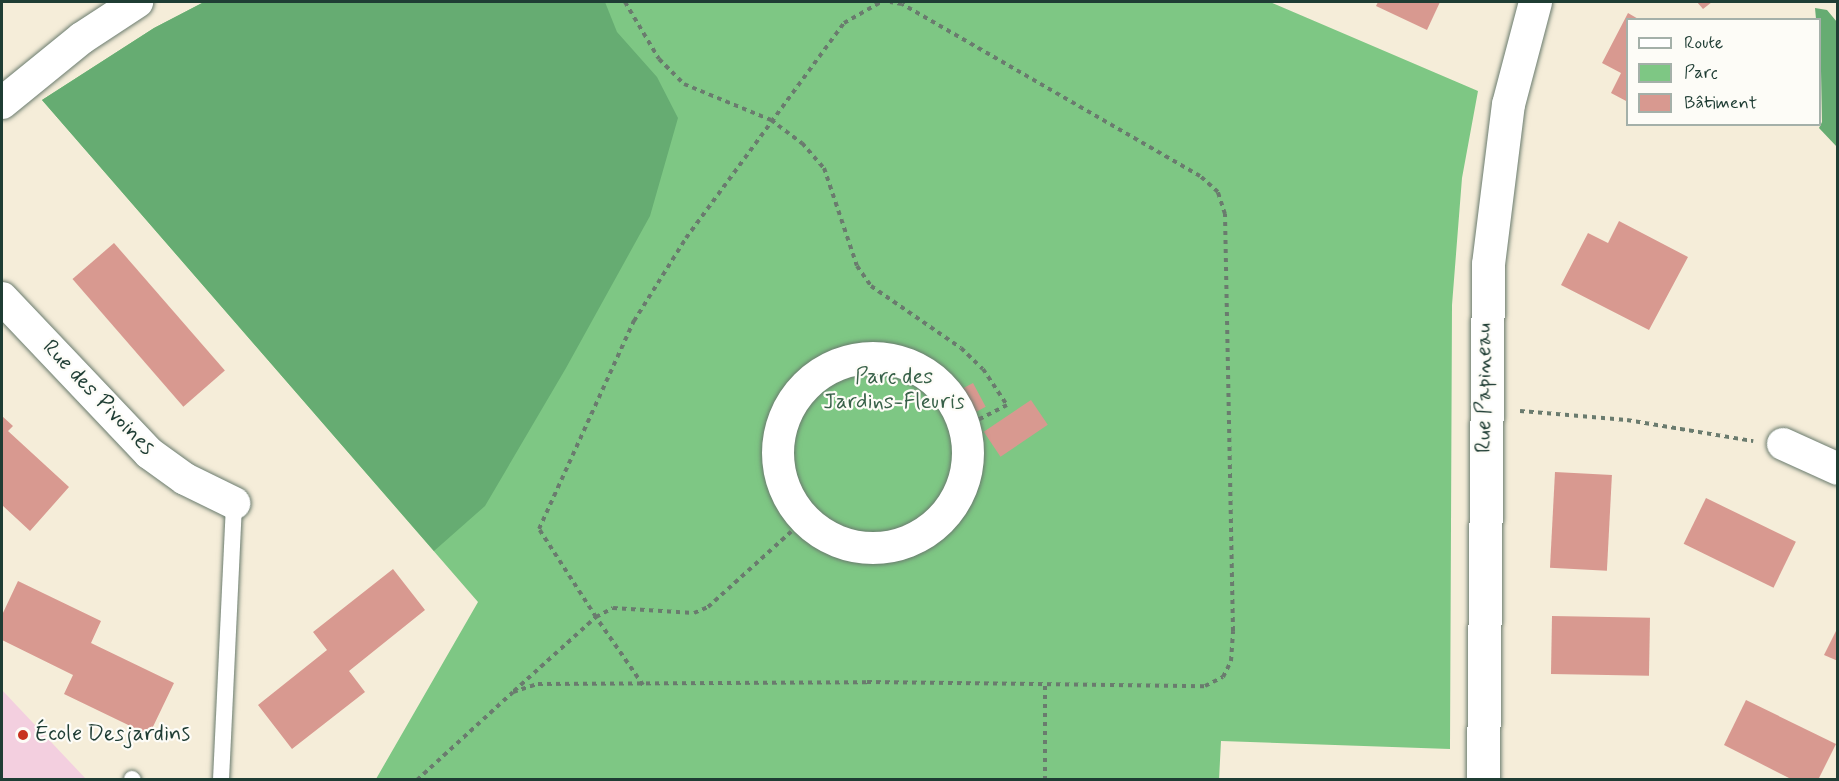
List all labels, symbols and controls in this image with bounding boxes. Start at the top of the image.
legend [1626,18,1821,126]
text: Route [1684,31,1723,55]
text: Parc [1684,61,1718,85]
text: Bâtiment [1684,91,1757,115]
street label: Rue Papineau [1472,326,1498,450]
street label: Rue des Pivoines [35,333,161,463]
park label: Parc des Jardins-Fleuris [823,364,965,416]
place label: École Desjardins [35,722,192,748]
marker: École Desjardins [16,728,30,742]

